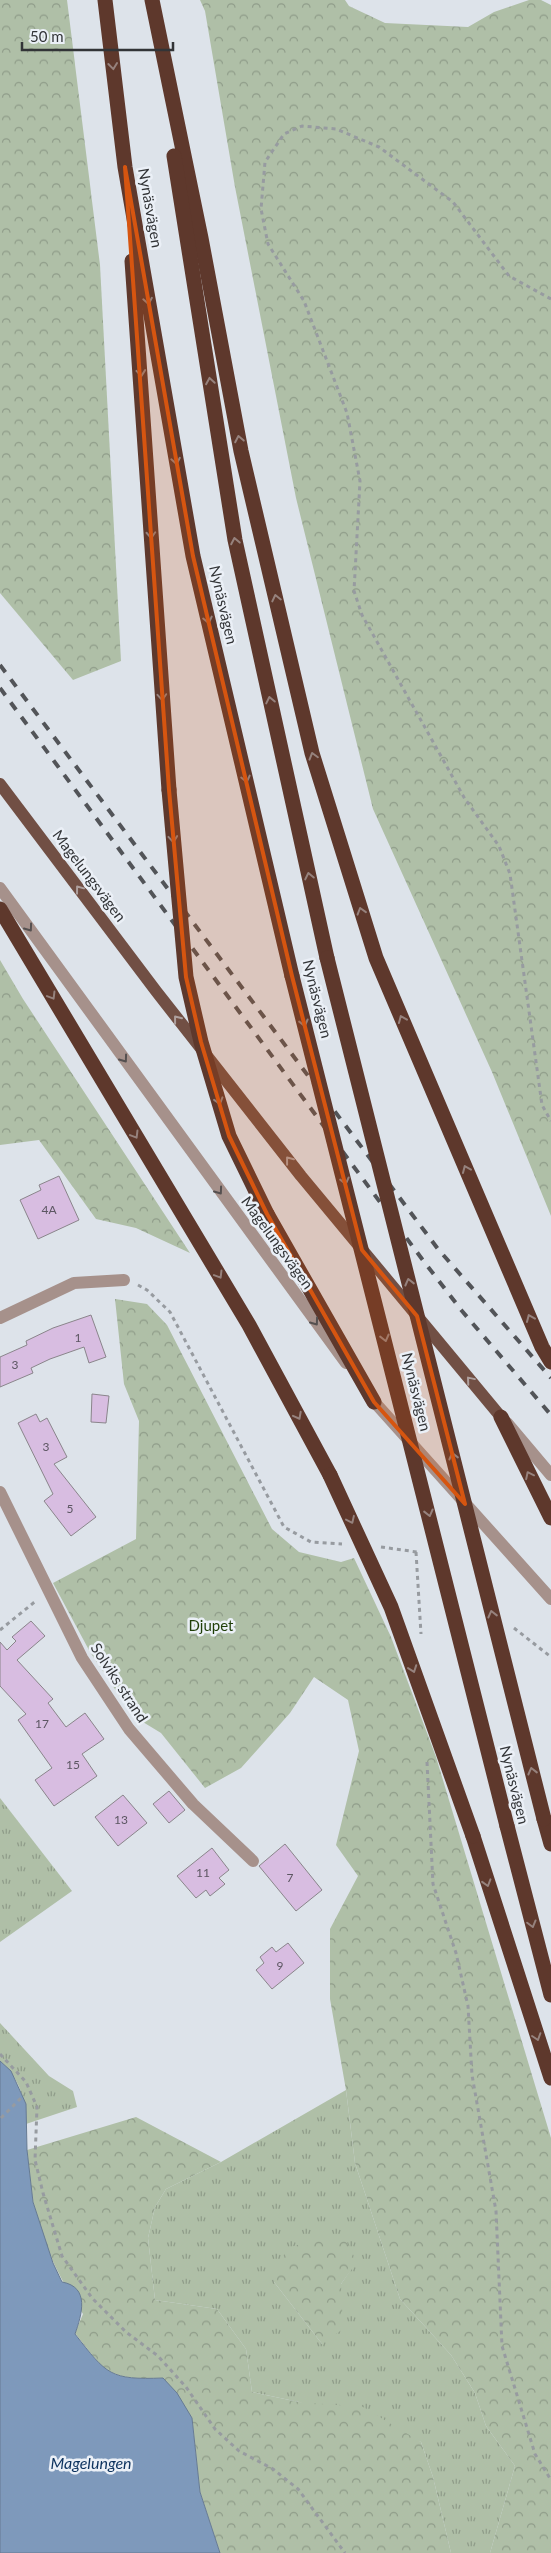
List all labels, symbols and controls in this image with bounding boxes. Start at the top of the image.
scale bar [22,20,174,52]
text: 50 m [30,27,64,45]
one-way arrow [107,62,118,70]
street label: Nynäsvägen [135,167,167,249]
one-way arrow [143,297,153,306]
one-way arrow [136,369,147,377]
one-way arrow [205,376,216,384]
one-way arrow [234,435,245,444]
one-way arrow [171,457,181,466]
one-way arrow [146,531,157,539]
one-way arrow [231,537,241,546]
street label: Nynäsvägen [206,564,242,646]
one-way arrow [271,593,282,602]
one-way arrow [202,616,213,625]
one-way arrow [156,693,167,701]
one-way arrow [265,696,276,704]
one-way arrow [309,752,319,760]
one-way arrow [240,774,251,783]
street label: Magelungsvägen [49,826,130,925]
one-way arrow [167,835,178,843]
one-way arrow [304,871,315,880]
one-way arrow [76,885,85,895]
one-way arrow [357,907,367,916]
one-way arrow [23,922,31,931]
street label: Nynäsvägen [300,958,336,1040]
one-way arrow [45,990,55,999]
one-way arrow [398,1015,409,1024]
one-way arrow [175,1016,183,1025]
one-way arrow [299,1019,309,1027]
one-way arrow [118,1053,127,1063]
one-way arrow [213,1096,223,1105]
one-way arrow [129,1130,139,1139]
one-way arrow [286,1157,294,1166]
one-way arrow [462,1165,473,1174]
one-way arrow [339,1176,350,1185]
one-way arrow [213,1185,222,1195]
street label: Magelungsvägen [238,1193,317,1292]
house number: 4A [41,1202,57,1217]
one-way arrow [212,1269,222,1278]
one-way arrow [404,1278,414,1286]
one-way arrow [526,1314,537,1323]
one-way arrow [309,1316,318,1326]
house number: 1 [75,1330,82,1345]
one-way arrow [379,1334,390,1343]
street label: Nynäsvägen [399,1351,435,1433]
house number: 3 [12,1357,19,1372]
one-way arrow [468,1377,476,1386]
one-way arrow [292,1411,302,1420]
house number: 3 [43,1439,50,1454]
one-way arrow [448,1453,458,1461]
one-way arrow [525,1471,535,1480]
house number: 5 [67,1501,74,1516]
one-way arrow [423,1508,433,1516]
one-way arrow [344,1515,355,1524]
one-way arrow [487,1609,498,1618]
park label: Djupet [189,1616,234,1634]
street label: Solviks strand [88,1639,152,1725]
one-way arrow [407,1665,417,1673]
house number: 17 [35,1716,49,1731]
street label: Nynäsvägen [497,1744,533,1826]
house number: 15 [66,1757,80,1772]
one-way arrow [527,1767,538,1776]
house number: 13 [114,1812,128,1827]
house number: 11 [196,1865,210,1880]
house number: 7 [287,1870,294,1885]
one-way arrow [482,1878,492,1886]
one-way arrow [527,1919,537,1927]
house number: 9 [277,1958,284,1973]
one-way arrow [532,2033,542,2041]
water label: Magelungen [50,2453,132,2472]

